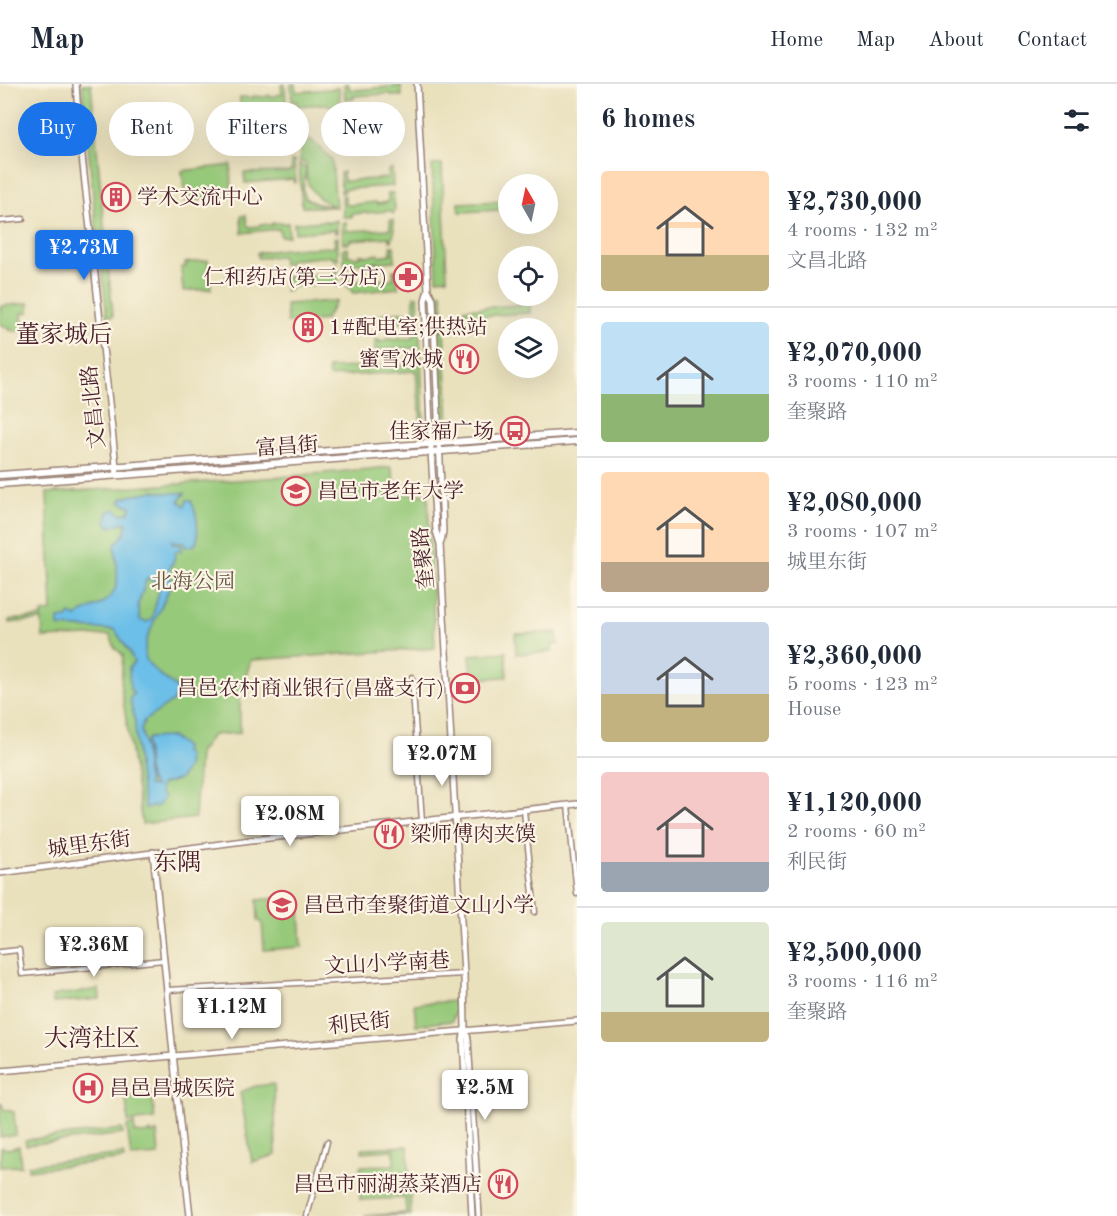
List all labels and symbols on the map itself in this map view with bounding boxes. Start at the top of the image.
north arrow [498,174,558,234]
building icon: 学术交流中心 [100,181,132,213]
place label: 学术交流中心 [137,186,263,209]
pin: ¥2.73M [35,230,133,281]
pharmacy icon: 仁和药店(第三分店) [392,261,424,293]
place label: 仁和药店(第三分店) [203,266,387,289]
building icon: 1#配电室;供热站 [292,311,324,343]
place label: 1#配电室;供热站 [329,316,487,339]
district label: 董家城后 [16,321,112,348]
restaurant icon: 蜜雪冰城 [448,343,480,375]
place label: 蜜雪冰城 [359,348,443,371]
street label: 文昌北路 [78,364,109,450]
bus stop icon: 佳家福广场 [499,415,531,447]
place label: 佳家福广场 [389,420,494,443]
street label: 富昌街 [255,433,319,460]
school or university icon: 昌邑市老年大学 [280,475,312,507]
place label: 昌邑市老年大学 [317,479,464,503]
street label: 奎聚路 [409,525,438,590]
park label: 北海公园 [151,570,235,593]
bank icon: 昌邑农村商业银行(昌盛支行) [449,672,481,704]
place label: 昌邑农村商业银行(昌盛支行) [176,676,444,700]
pin: ¥2.07M [393,736,491,787]
pin: ¥2.08M [241,796,339,847]
restaurant icon: 梁师傅肉夹馍 [373,818,405,850]
place label: 梁师傅肉夹馍 [410,822,536,846]
street label: 城里东街 [46,827,132,862]
district label: 东隅 [153,849,201,876]
school or university icon: 昌邑市奎聚街道文山小学 [266,889,298,921]
place label: 昌邑市奎聚街道文山小学 [303,894,534,917]
pin: ¥2.36M [45,927,143,978]
street label: 文山小学南巷 [324,949,451,978]
pin: ¥1.12M [183,989,281,1040]
street label: 利民街 [327,1009,392,1038]
district label: 大湾社区 [44,1025,140,1052]
pin: ¥2.5M [443,1070,527,1121]
hospital icon: 昌邑昌城医院 [72,1072,104,1104]
place label: 昌邑昌城医院 [109,1077,235,1100]
restaurant icon: 昌邑市丽湖蒸菜酒店 [487,1168,519,1200]
place label: 昌邑市丽湖蒸菜酒店 [293,1173,482,1196]

